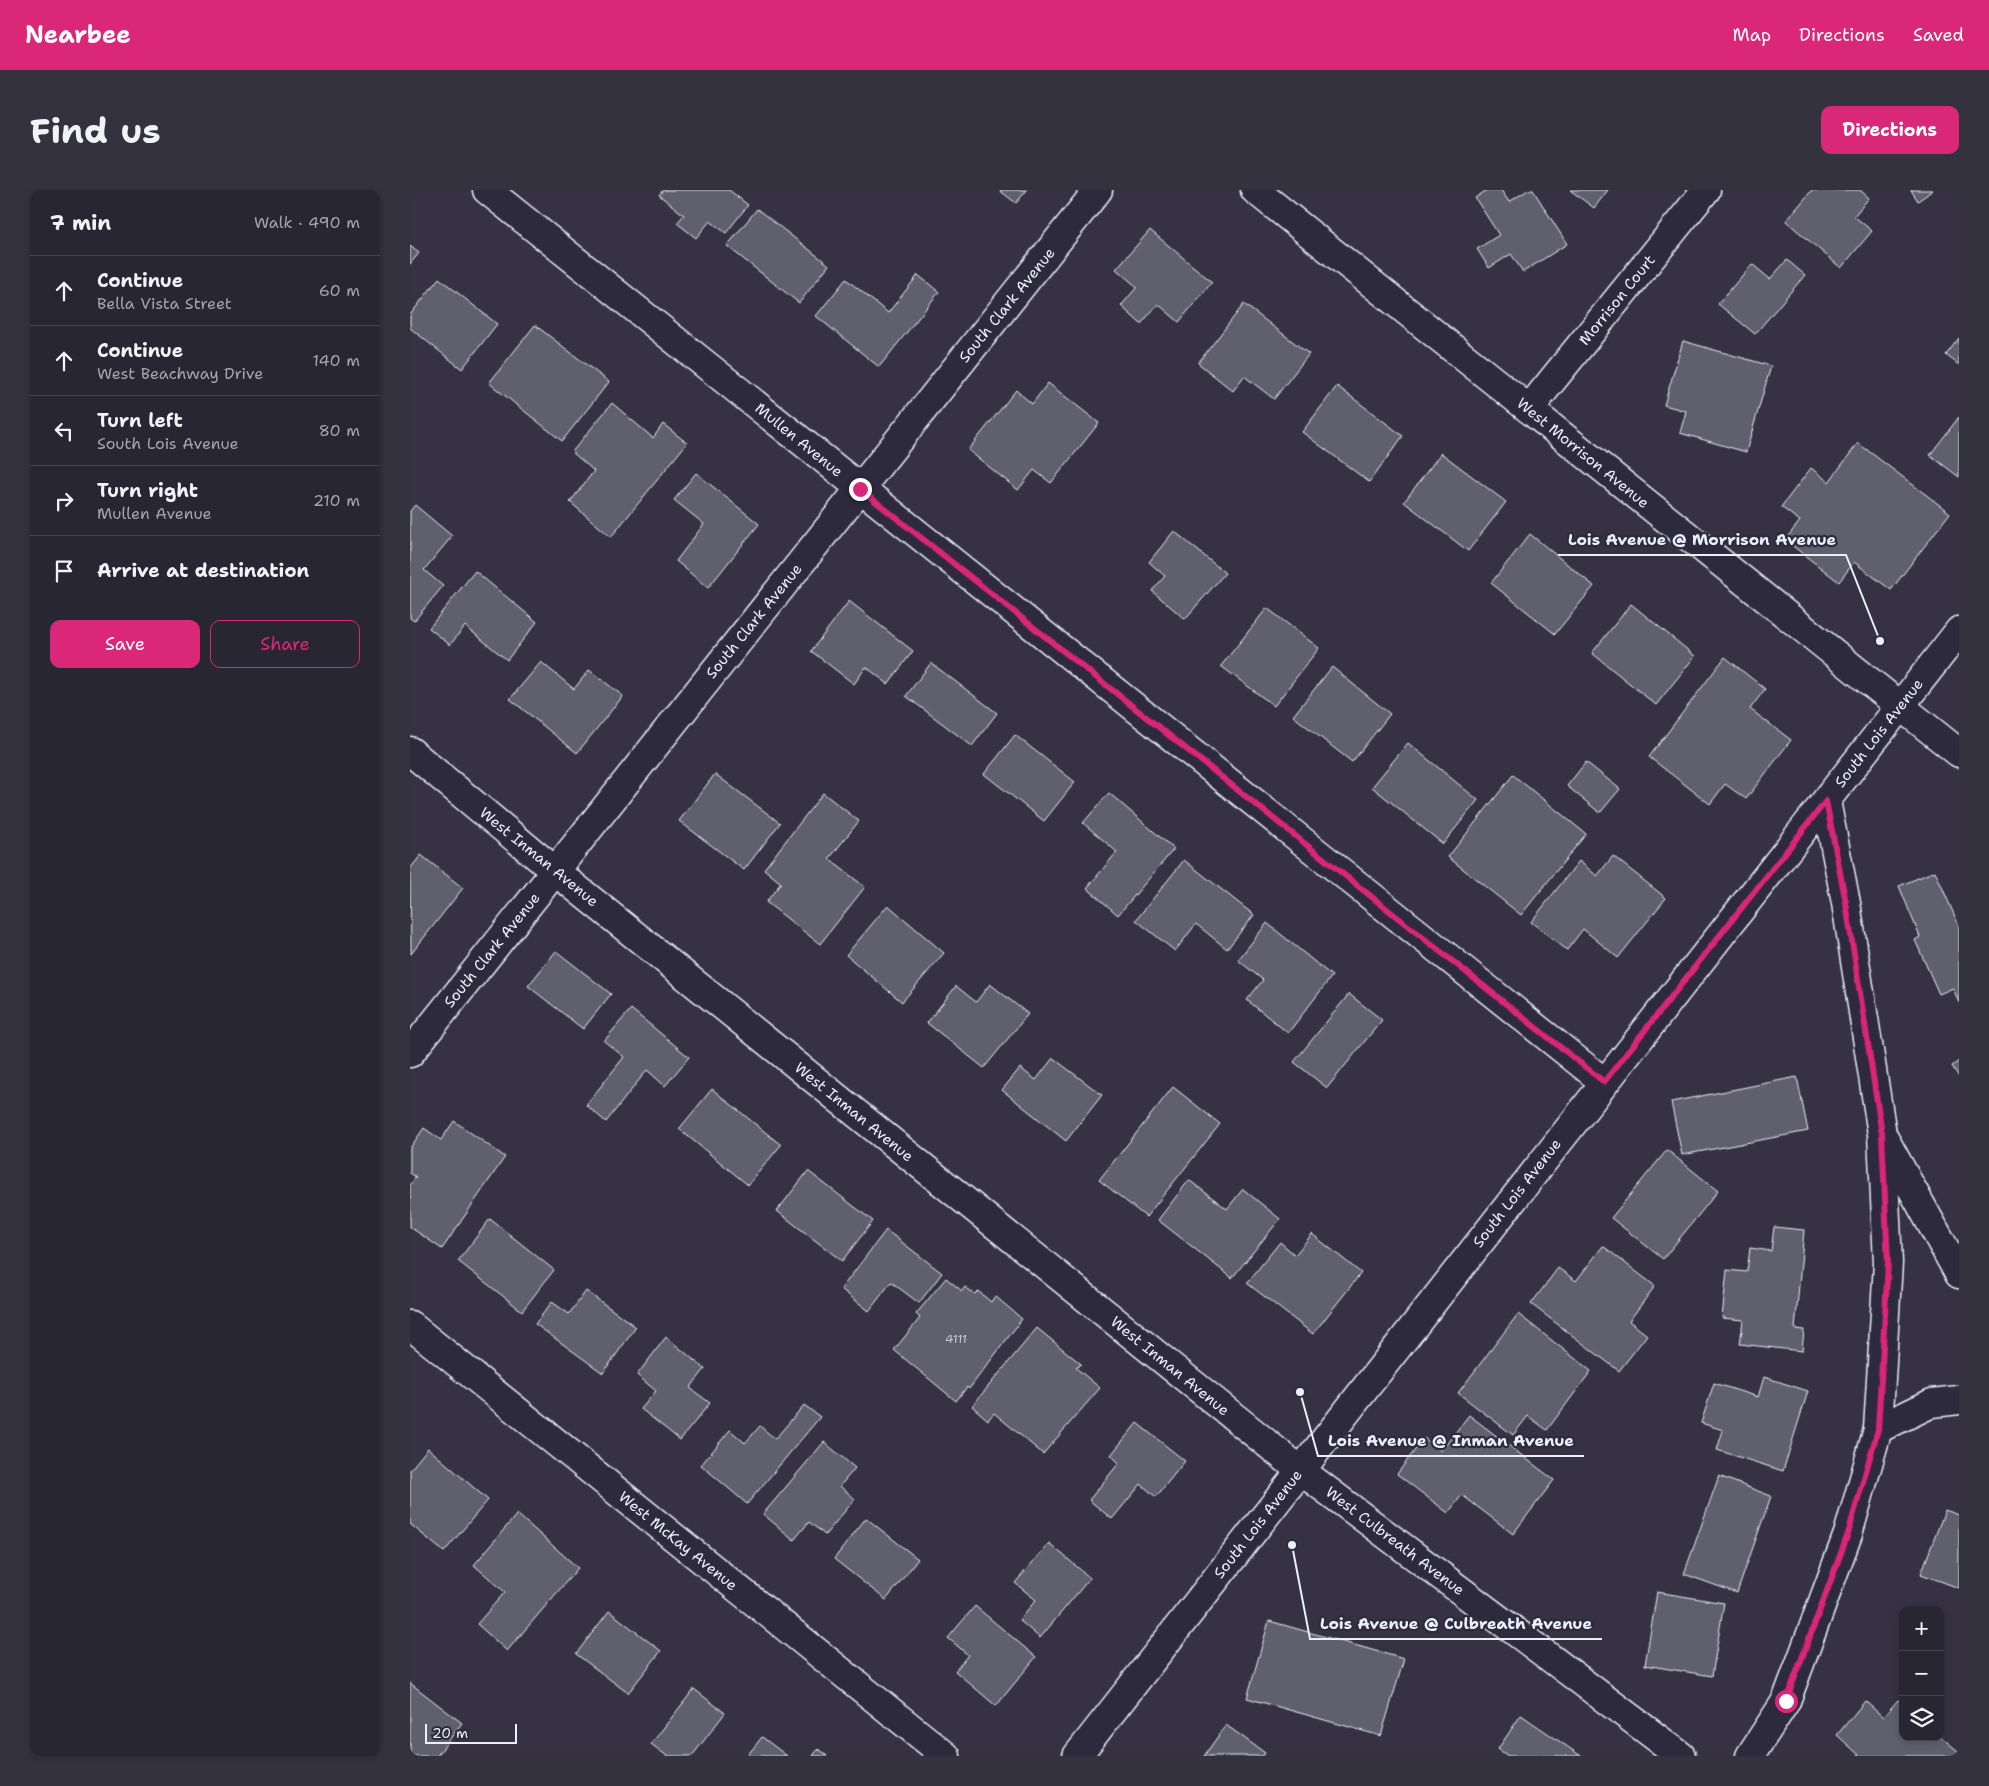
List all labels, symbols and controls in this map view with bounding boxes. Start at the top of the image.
text: Nearbee [25,19,131,51]
text: Map [1733,23,1771,47]
text: Directions [1799,23,1885,47]
text: Saved [1913,23,1964,47]
button: Directions [1821,106,1959,154]
text: Find us [30,107,161,154]
text: 7 min [50,209,111,237]
text: Walk · 490 m [254,212,360,233]
street label: South Clark Avenue [954,243,1060,367]
street label: Morrison Court [1574,251,1660,349]
text: Continue [97,268,183,293]
icon: ahead [50,277,78,305]
text: 60 m [319,280,360,301]
text: Bella Vista Street [97,293,232,314]
text: Continue [97,338,183,363]
icon: ahead [50,347,78,375]
text: 140 m [313,350,360,371]
text: West Beachway Drive [97,363,263,384]
street label: West Morrison Avenue [1513,393,1653,513]
street label: Mullen Avenue [751,398,847,482]
text: Turn left [97,408,183,433]
icon: left [50,417,78,445]
text: 80 m [319,420,360,441]
text: South Lois Avenue [97,433,239,454]
text: Turn right [97,478,198,503]
route end [849,478,872,501]
icon: right [50,487,78,515]
text: 210 m [313,490,360,511]
text: Mullen Avenue [97,503,212,524]
callout: Lois Avenue @ Morrison Avenue [1558,524,1846,555]
text: Lois Avenue @ Morrison Avenue [1568,529,1836,550]
icon: arrive [50,557,78,585]
text: Arrive at destination [97,558,309,583]
street label: South Clark Avenue [701,559,807,683]
button: Save [50,620,200,668]
button: Share [210,620,360,668]
street label: South Lois Avenue [1830,675,1928,791]
street label: West Inman Avenue [475,803,603,911]
street label: South Clark Avenue [439,888,545,1012]
street label: West Inman Avenue [790,1058,918,1166]
street label: South Lois Avenue [1468,1135,1566,1251]
street label: West Inman Avenue [1106,1312,1234,1420]
house number: 4111 [945,1331,967,1347]
callout: Lois Avenue @ Inman Avenue [1318,1425,1584,1456]
text: Lois Avenue @ Inman Avenue [1328,1430,1574,1451]
street label: South Lois Avenue [1209,1466,1307,1582]
street label: West Culbreath Avenue [1321,1482,1469,1600]
street label: West McKay Avenue [614,1487,742,1595]
map controls [1899,1606,1944,1741]
button: + [1899,1606,1944,1651]
callout: Lois Avenue @ Culbreath Avenue [1310,1608,1602,1639]
text: Lois Avenue @ Culbreath Avenue [1320,1613,1592,1634]
button: − [1899,1651,1944,1696]
route start [1775,1690,1798,1713]
button: layers [1899,1696,1944,1741]
scale bar [425,1721,518,1744]
text: 20 m [432,1724,468,1742]

